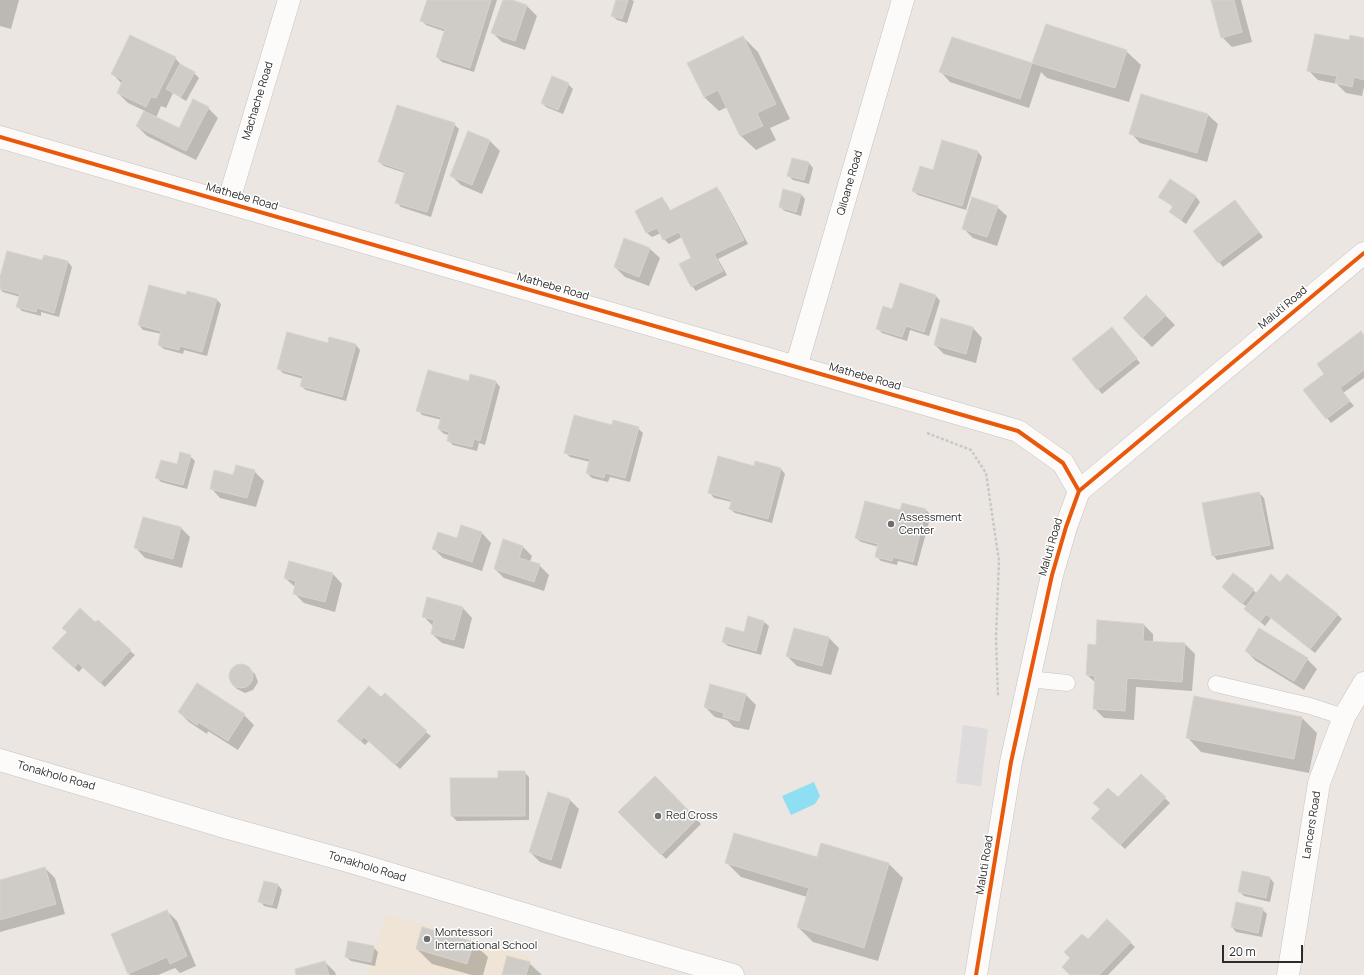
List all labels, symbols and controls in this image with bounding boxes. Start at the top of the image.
street label: Machache Road [240,60,276,142]
street label: Qiloane Road [834,149,866,217]
street label: Mathebe Road [205,180,279,214]
street label: Mathebe Road [516,270,590,304]
street label: Maluti Road [1256,284,1310,332]
street label: Mathebe Road [828,360,902,394]
place label: Assessment Center [899,511,962,537]
street label: Maluti Road [1036,516,1066,578]
marker: Assessment Center [886,519,896,529]
street label: Tonakholo Road [15,759,97,793]
street label: Lancers Road [1300,790,1324,860]
place label: Red Cross [666,809,718,823]
marker: Red Cross [653,811,663,821]
street label: Maluti Road [974,834,996,896]
street label: Tonakholo Road [326,849,408,885]
place label: Montessori International School [435,926,537,952]
marker: Montessori International School [422,934,432,944]
scale bar [1224,937,1305,963]
text: 20 m [1229,943,1256,960]

